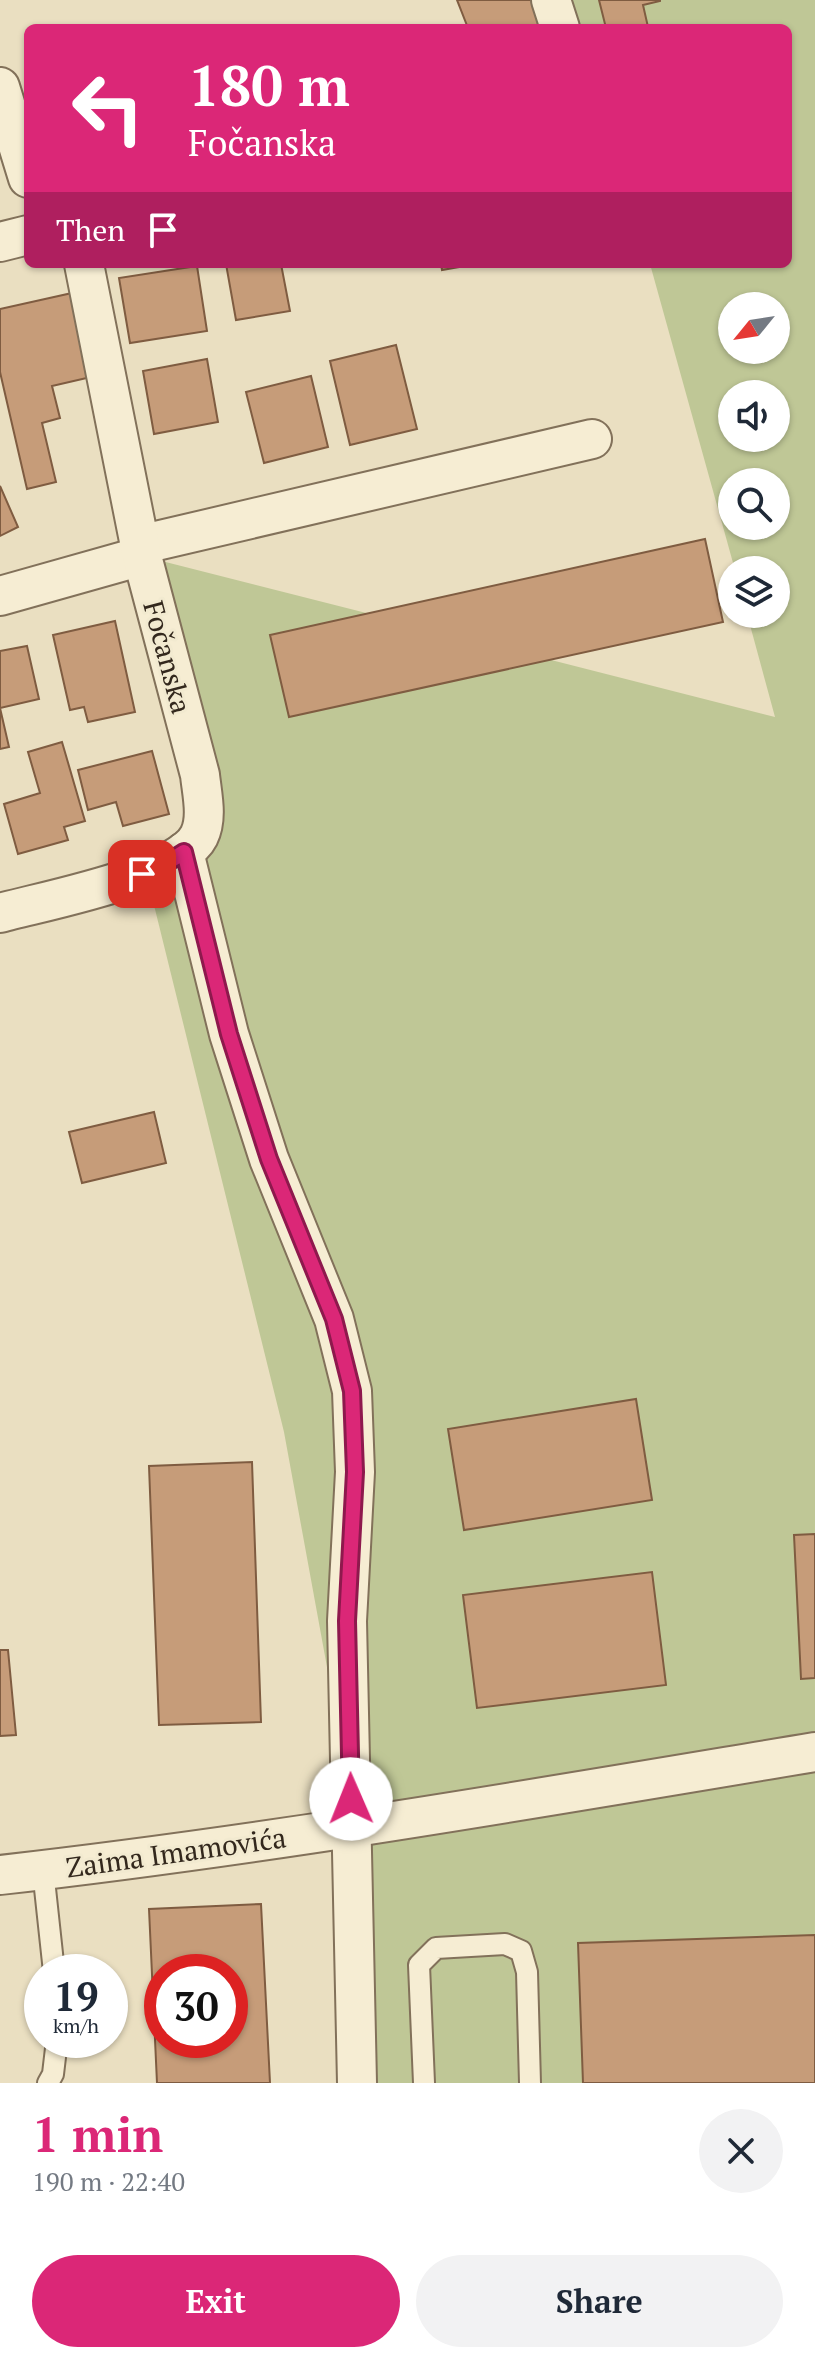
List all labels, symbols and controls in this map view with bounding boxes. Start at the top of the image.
text: 180 m [188,48,350,122]
icon: left [56,56,160,160]
text: Fočanska [188,119,336,166]
icon: arrive [141,208,185,252]
text: Then [56,210,125,250]
north arrow [718,292,790,364]
map controls [718,292,790,628]
button: sound [718,380,790,452]
button: search [718,468,790,540]
button: layers [718,556,790,628]
street label: Fočanska [135,597,201,717]
pin [108,840,176,908]
icon: arrive [120,852,164,896]
position arrow [309,1757,393,1841]
street label: Zaima Imamovića [64,1818,288,1886]
speed limit sign: 30 [144,1954,248,2058]
text: 19 [53,1969,99,2022]
text: km/h [53,2012,99,2039]
text: 1 min [32,2102,163,2166]
button: close [699,2109,783,2193]
text: 190 m · 22:40 [32,2164,185,2198]
button: Exit [32,2255,400,2347]
button: Share [416,2255,783,2347]

